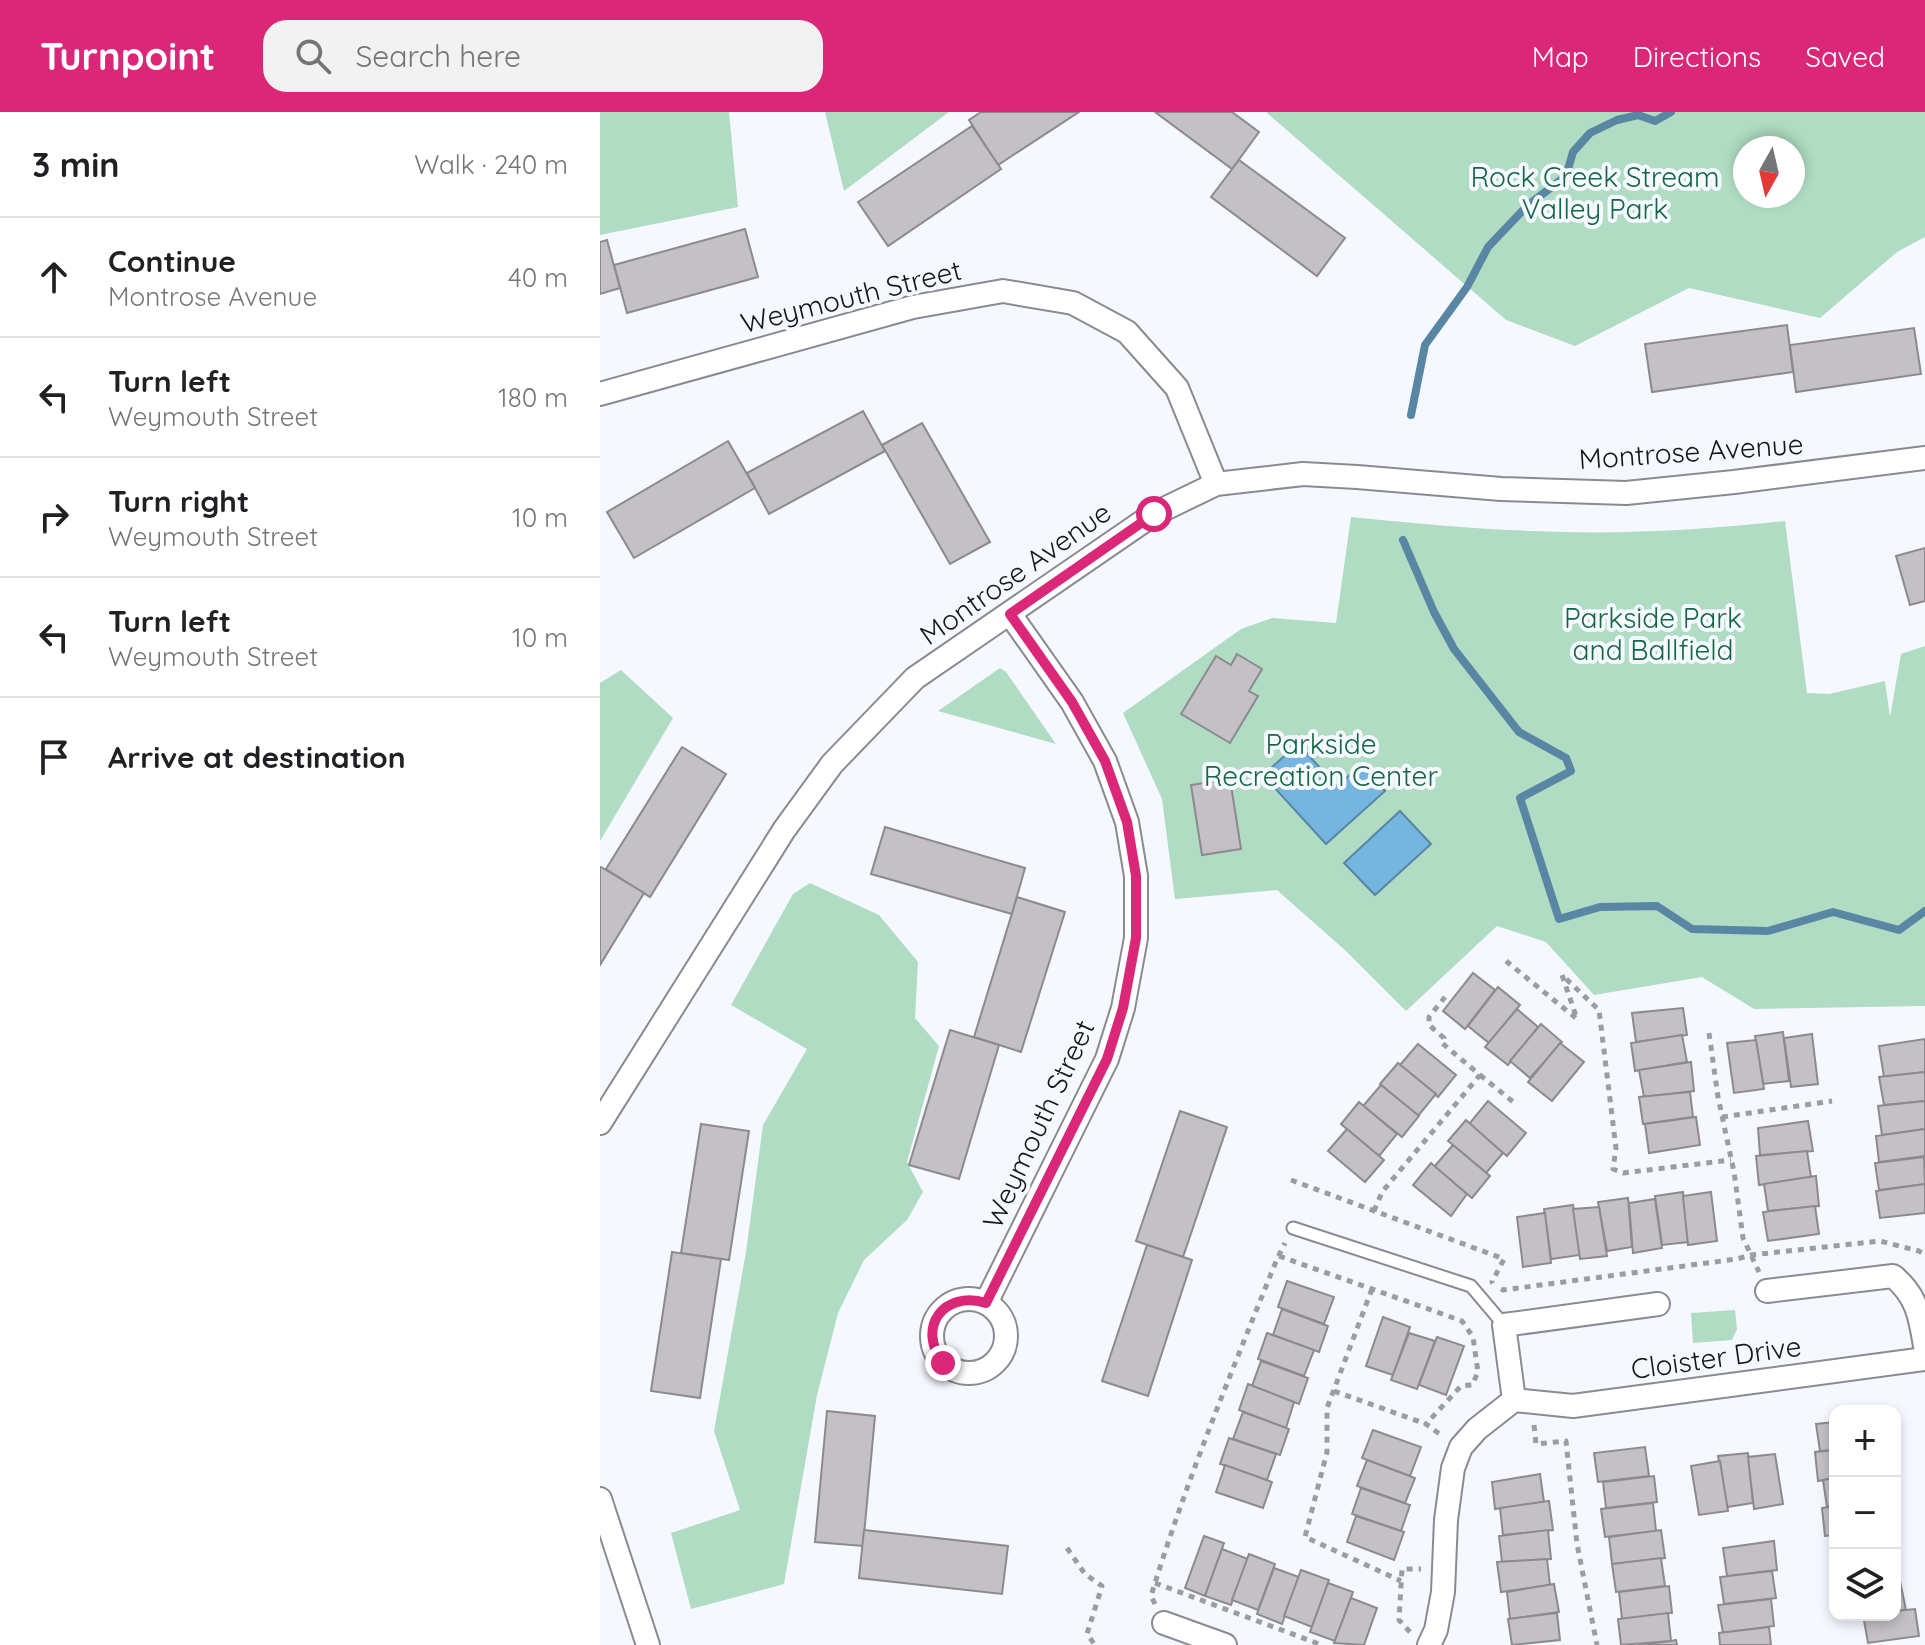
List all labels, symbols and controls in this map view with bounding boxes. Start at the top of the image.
search box [263,20,823,92]
text: Turnpoint [40,32,215,80]
icon: search [291,34,335,78]
text: Search here [355,37,521,75]
text: Map [1532,39,1589,74]
text: Directions [1633,39,1761,74]
text: Saved [1805,39,1885,74]
north arrow [1733,136,1805,208]
text: 3 min [32,143,119,186]
text: Walk · 240 m [414,148,568,181]
park label: Rock Creek Stream Valley Park [1470,159,1720,226]
text: Continue [108,242,236,280]
street label: Weymouth Street [737,252,965,340]
icon: ahead [32,255,76,299]
text: 40 m [508,261,568,294]
text: Montrose Avenue [108,280,317,313]
text: Turn left [108,362,231,400]
icon: left [32,375,76,419]
text: 180 m [498,381,568,414]
text: Weymouth Street [108,400,318,433]
street label: Montrose Avenue [1577,426,1805,476]
text: Turn right [108,482,249,520]
street label: Montrose Avenue [913,494,1117,652]
icon: right [32,495,76,539]
route start [1136,496,1172,532]
text: 10 m [512,501,568,534]
text: Weymouth Street [108,520,318,553]
park label: Parkside Park and Ballfield [1564,600,1742,667]
text: Turn left [108,602,231,640]
icon: left [32,615,76,659]
text: 10 m [512,621,568,654]
text: Weymouth Street [108,640,318,673]
park label: Parkside Recreation Center [1204,726,1438,793]
icon: arrive [32,735,76,779]
text: Arrive at destination [108,738,406,776]
street label: Weymouth Street [974,1014,1102,1234]
street label: Cloister Drive [1629,1328,1803,1386]
route end [925,1345,961,1381]
map controls [1829,1405,1901,1621]
button: + [1829,1405,1901,1477]
button: − [1829,1477,1901,1549]
button: layers [1829,1549,1901,1621]

